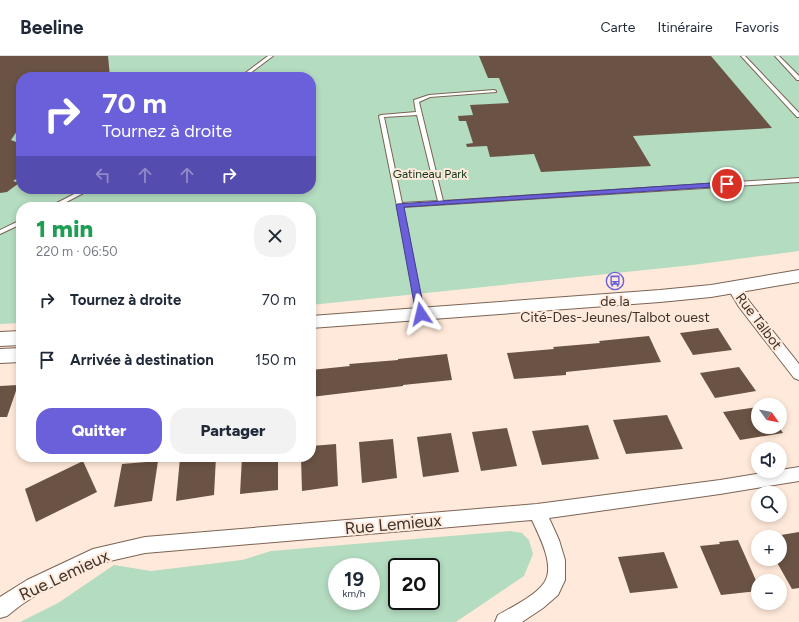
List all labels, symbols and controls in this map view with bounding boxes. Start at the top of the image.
text: Beeline [20,16,84,39]
text: Carte [601,19,635,36]
text: Itinéraire [657,19,713,36]
text: Favoris [735,19,779,36]
text: 70 m [102,86,167,120]
icon: right [36,88,88,140]
text: Tournez à droite [102,120,232,142]
icon: left [92,164,114,186]
icon: ahead [134,164,156,186]
icon: ahead [176,164,198,186]
icon: right [218,164,240,186]
park label: Gatineau Park [393,167,467,181]
pin [710,167,744,201]
icon: arrive [716,173,738,195]
text: 1 min [36,214,93,243]
button: close [254,215,296,257]
text: 220 m · 06:50 [36,244,118,259]
bus stop icon: de la Cité-Des-Jeunes/Talbot ouest [605,271,625,291]
icon: right [36,289,58,311]
street label: Rue Talbot [732,290,785,353]
text: Tournez à droite [70,291,181,309]
text: 70 m [262,291,296,309]
position arrow [400,293,442,335]
place label: de la Cité-Des-Jeunes/Talbot ouest [520,293,710,326]
icon: arrive [36,349,58,371]
text: Arrivée à destination [70,351,214,369]
text: 150 m [255,351,296,369]
north arrow [751,398,787,434]
map controls [751,398,787,610]
button: Quitter [36,408,162,454]
button: Partager [170,408,296,454]
button: sound [751,442,787,478]
button: search [751,486,787,522]
street label: Rue Lemieux [344,510,442,538]
button: + [751,530,787,566]
street label: Rue Lemieux [16,545,112,605]
speed limit sign: 20 [388,558,440,610]
text: 19 [344,567,364,591]
button: − [751,574,787,610]
text: km/h [343,587,365,600]

